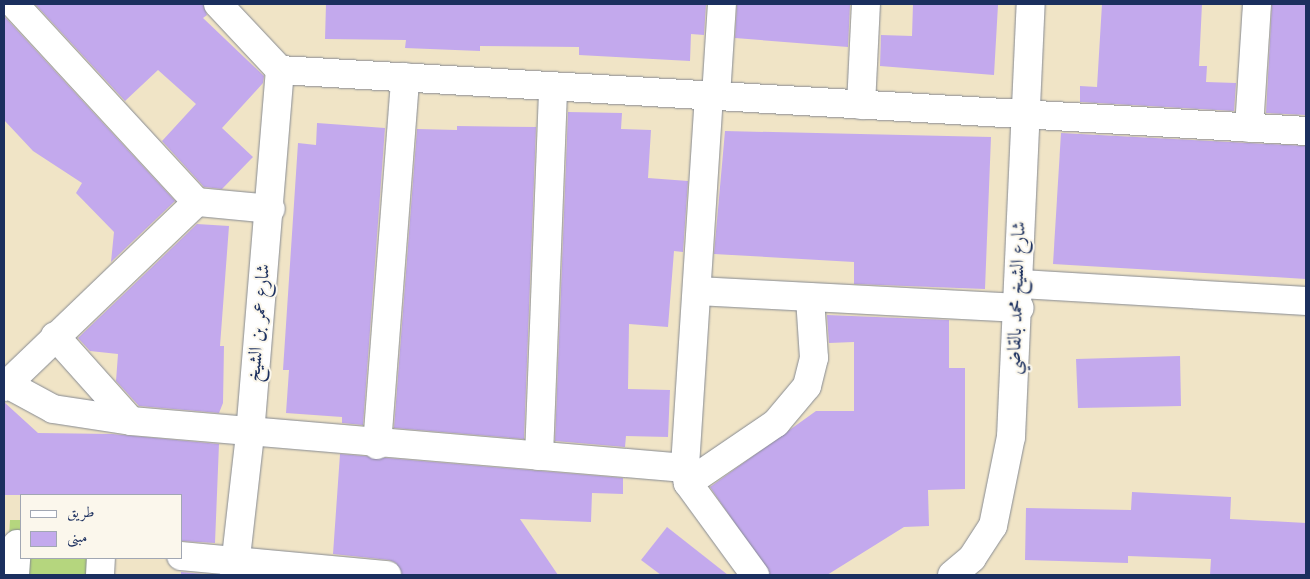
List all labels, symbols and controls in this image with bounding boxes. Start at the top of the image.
street label: شارع الشيخ محمد بالقاضي [1004,221,1032,375]
street label: شارع عمر بن الشيخ [243,263,277,383]
legend [20,494,182,559]
text: طريق [67,506,94,521]
text: مبنى [67,531,87,546]

